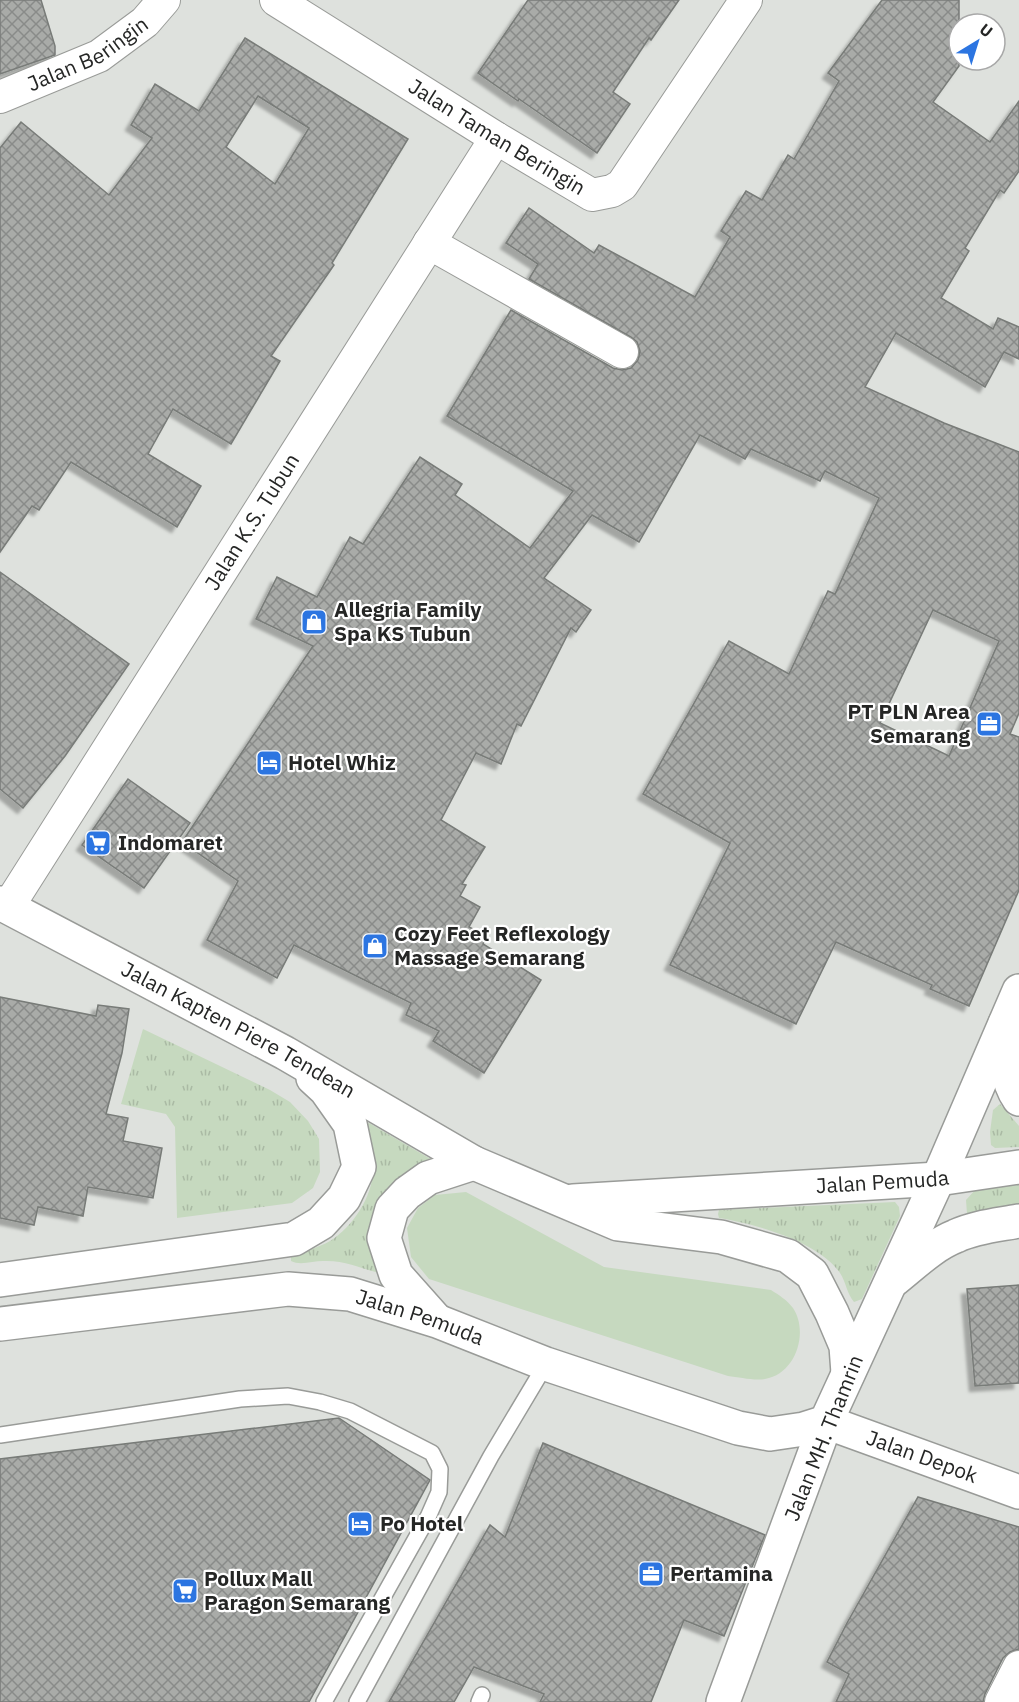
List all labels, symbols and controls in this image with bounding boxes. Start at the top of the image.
street label: Jalan Beringin [23,9,153,97]
north arrow [947,12,1007,72]
text: U [976,19,997,41]
street label: Jalan Taman Beringin [404,72,591,201]
street label: Jalan K.S. Tubun [198,448,305,595]
place label: Allegria Family Spa KS Tubun [334,595,482,647]
shop icon: Allegria Family Spa KS Tubun [299,607,329,637]
place label: PT PLN Area Semarang [847,697,970,749]
office icon: PT PLN Area Semarang [974,709,1004,739]
hotel icon: Hotel Whiz [254,748,284,778]
place label: Hotel Whiz [288,748,396,776]
supermarket icon: Indomaret [83,828,113,858]
place label: Indomaret [118,828,223,856]
place label: Cozy Feet Reflexology Massage Semarang [394,919,611,971]
shop icon: Cozy Feet Reflexology Massage Semarang [360,931,390,961]
street label: Jalan Kapten Piere Tendean [117,954,361,1104]
street label: Jalan Pemuda [815,1163,951,1199]
street label: Jalan Pemuda [353,1282,488,1351]
street label: Jalan MH. Thamrin [777,1350,869,1525]
street label: Jalan Depok [863,1423,982,1489]
hotel icon: Po Hotel [345,1509,375,1539]
place label: Po Hotel [380,1509,463,1537]
office icon: Pertamina [636,1559,666,1589]
place label: Pertamina [670,1559,773,1587]
place label: Pollux Mall Paragon Semarang [204,1564,391,1616]
supermarket icon: Pollux Mall Paragon Semarang [170,1576,200,1606]

